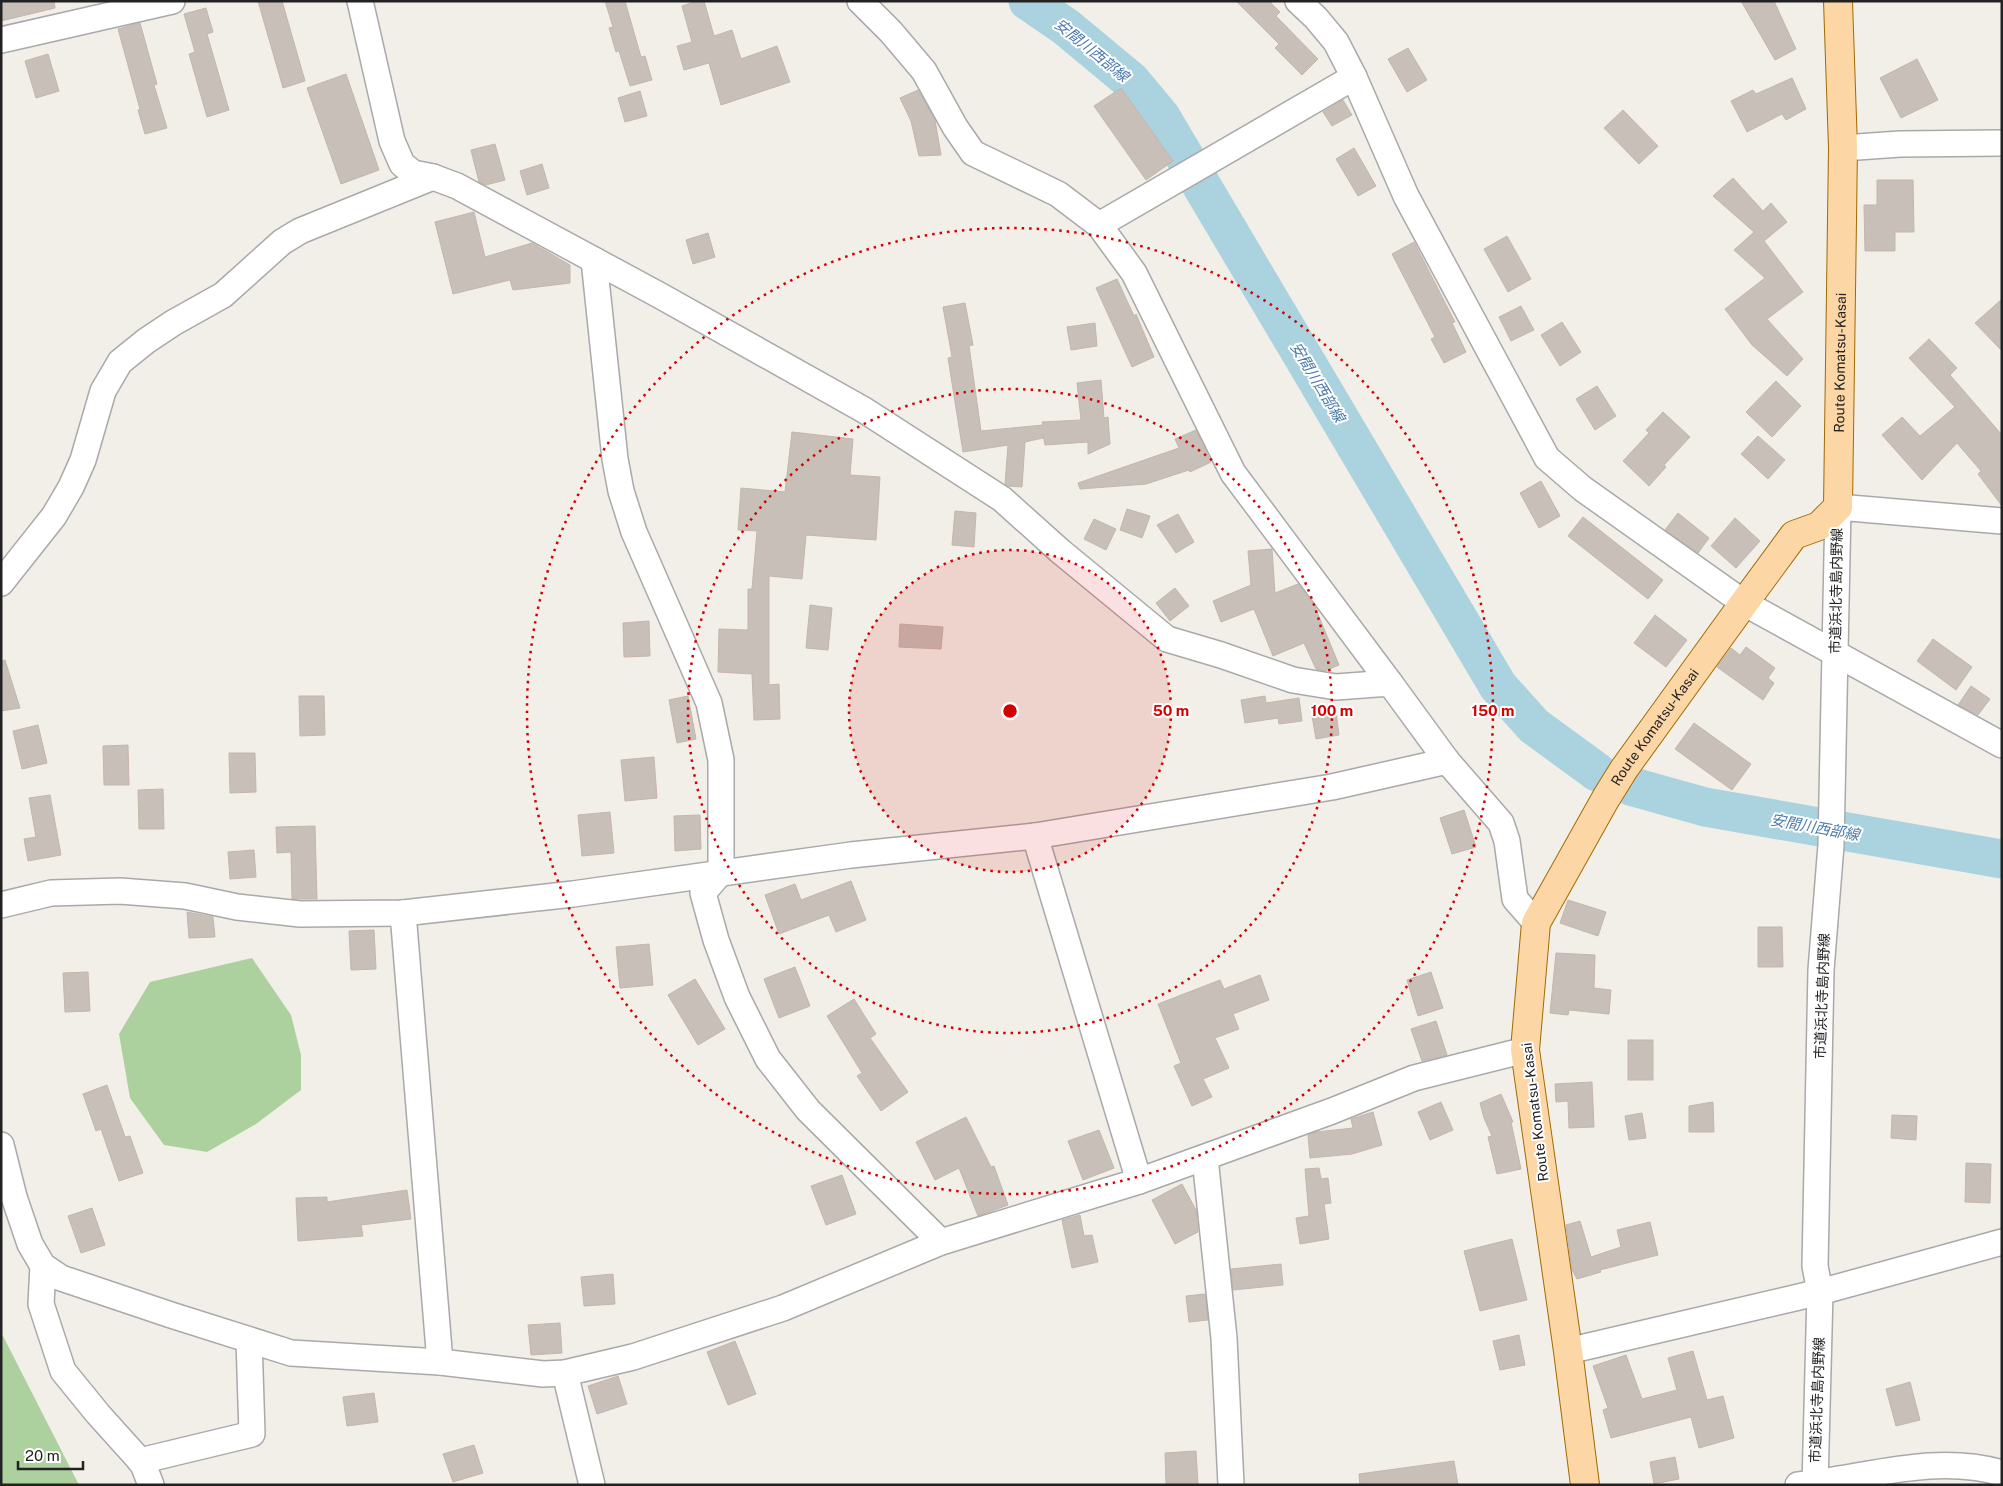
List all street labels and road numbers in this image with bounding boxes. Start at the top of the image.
street label: Route Komatsu-Kasai [1831,293,1849,433]
street label: 市道浜北寺島内野線 [1827,528,1845,654]
street label: Route Komatsu-Kasai [1608,666,1702,788]
street label: 市道浜北寺島内野線 [1812,933,1832,1059]
street label: Route Komatsu-Kasai [1519,1042,1551,1182]
street label: 市道浜北寺島内野線 [1807,1337,1827,1463]

